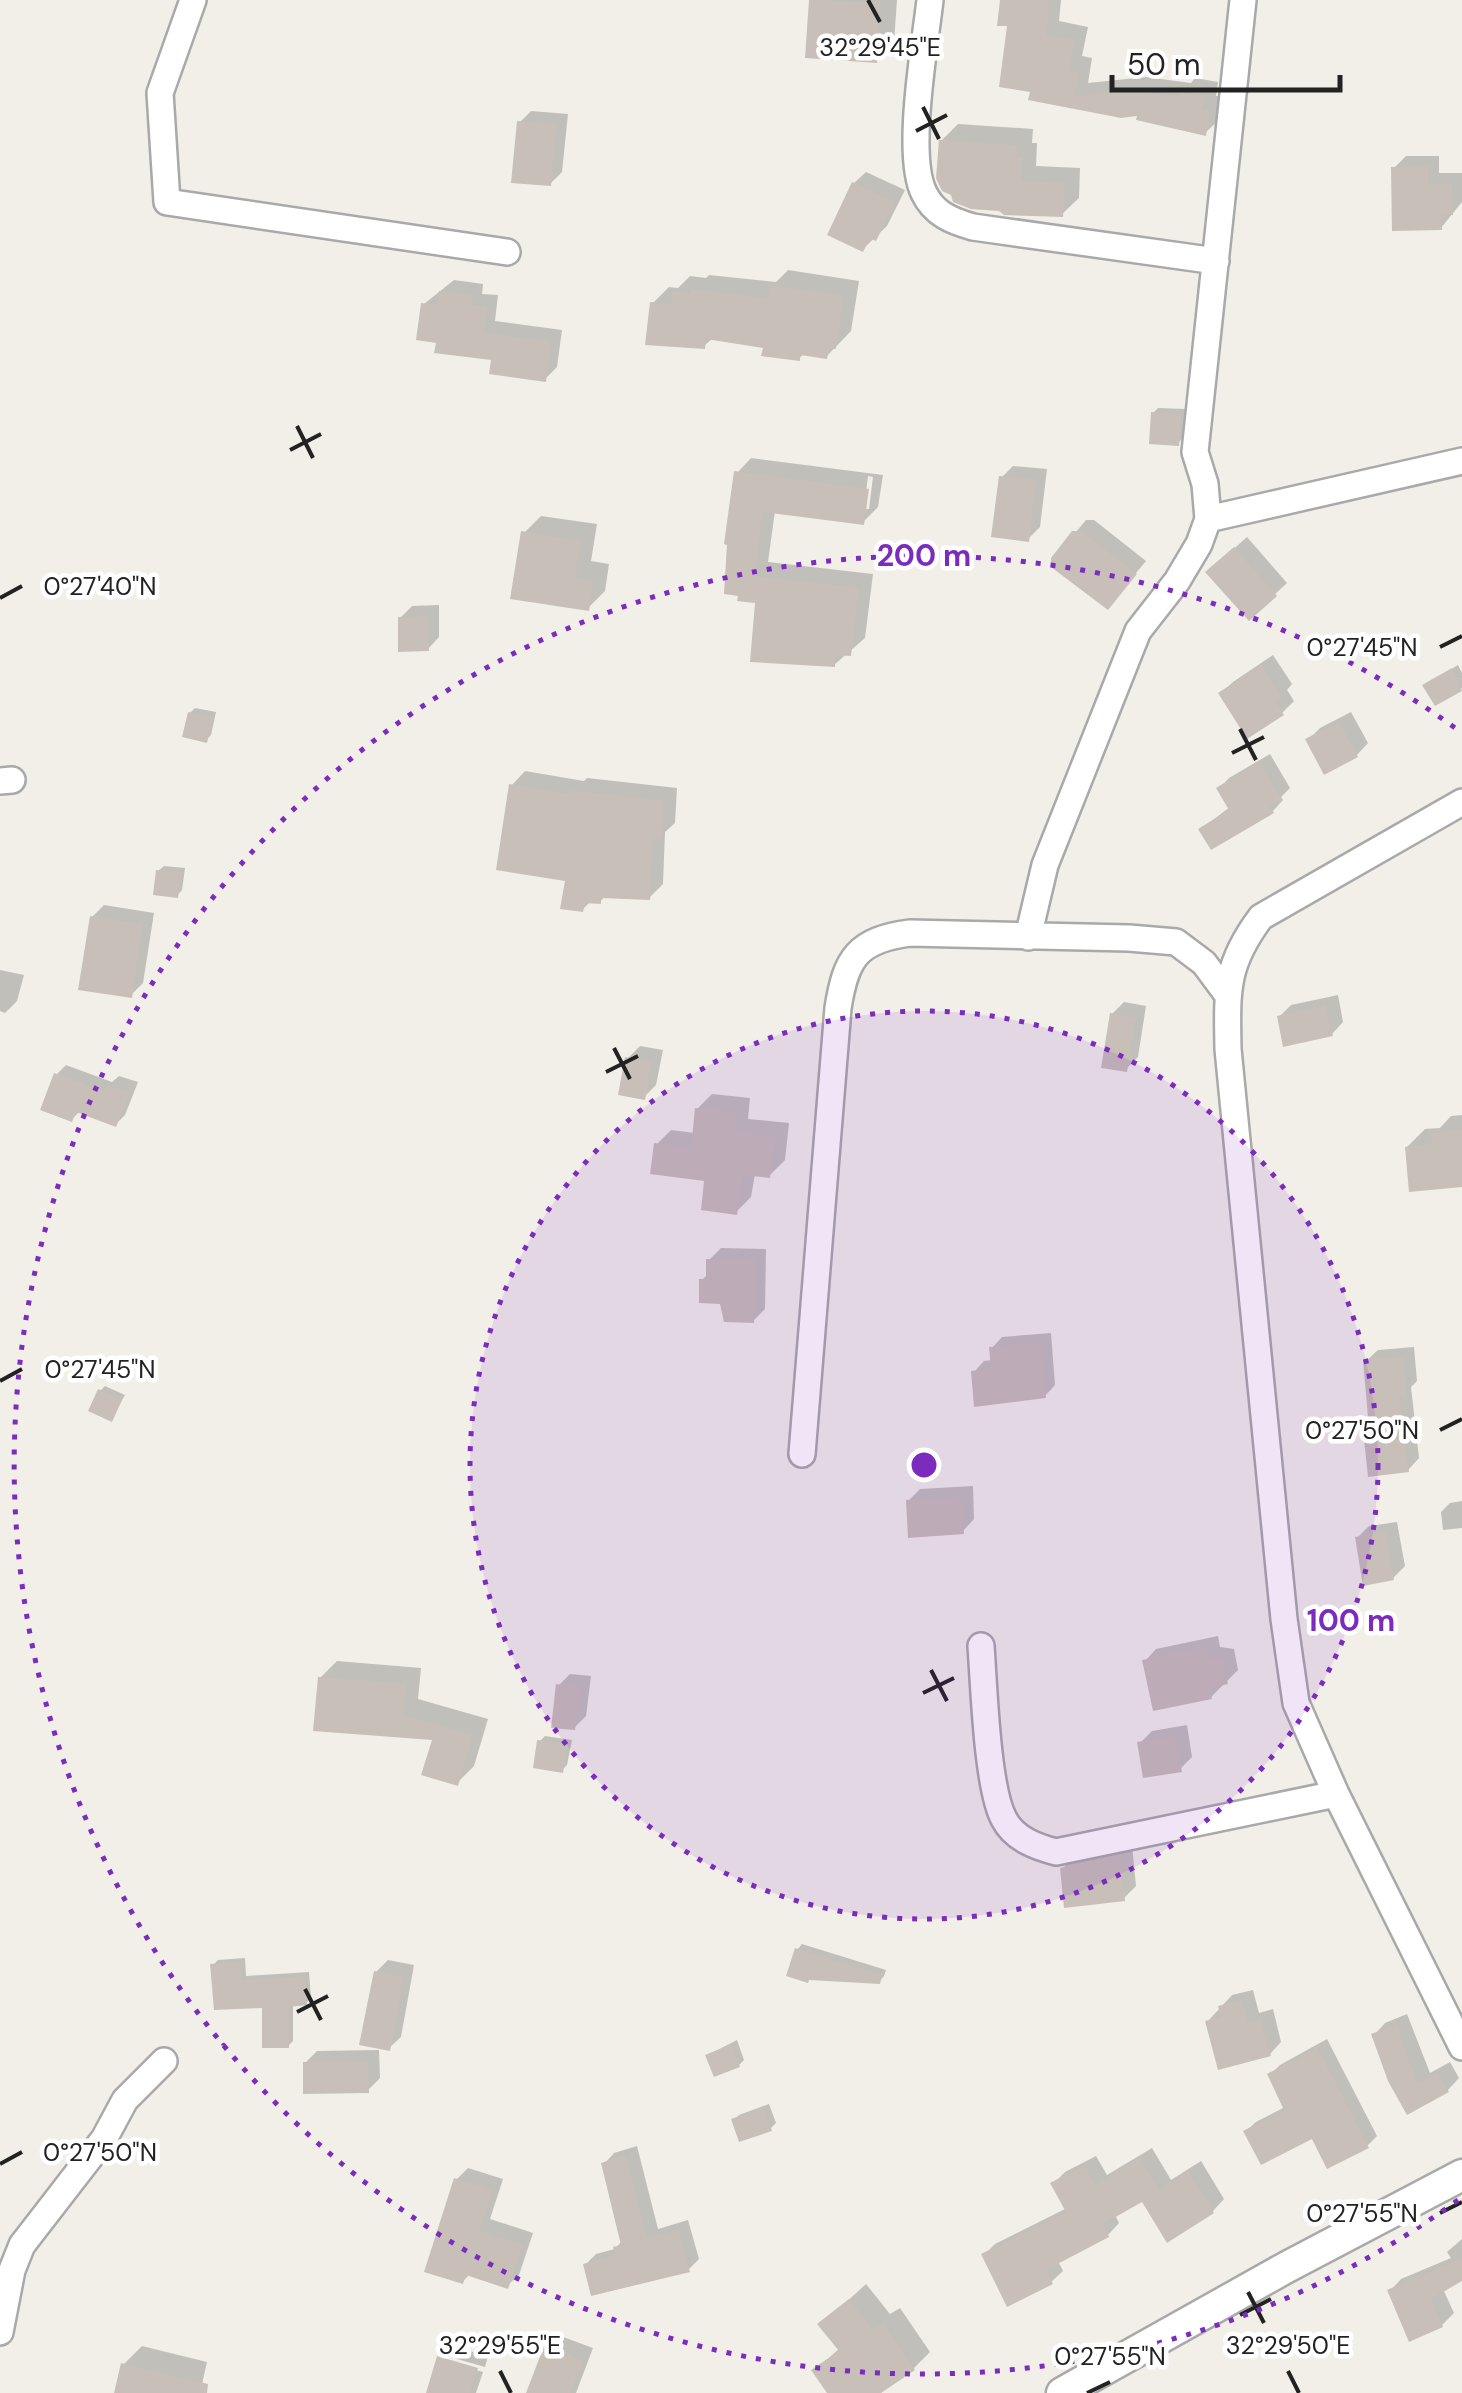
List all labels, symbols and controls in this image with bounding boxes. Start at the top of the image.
scale bar [1112,30,1340,92]
text: 32°29'45"E [819,31,941,64]
text: 50 m [1127,45,1201,84]
text: 200 m [877,536,971,575]
text: 0°27'40"N [43,570,157,603]
text: 0°27'45"N [1307,631,1417,664]
text: 0°27'45"N [45,1353,155,1386]
text: 0°27'50"N [1305,1414,1419,1447]
centre of rings [906,1447,942,1483]
text: 100 m [1307,1601,1395,1640]
text: 0°27'50"N [43,2136,157,2169]
text: 0°27'55"N [1306,2197,1418,2230]
text: 32°29'55"E [439,2329,561,2362]
text: 32°29'50"E [1226,2329,1350,2362]
text: 0°27'55"N [1054,2340,1166,2373]

